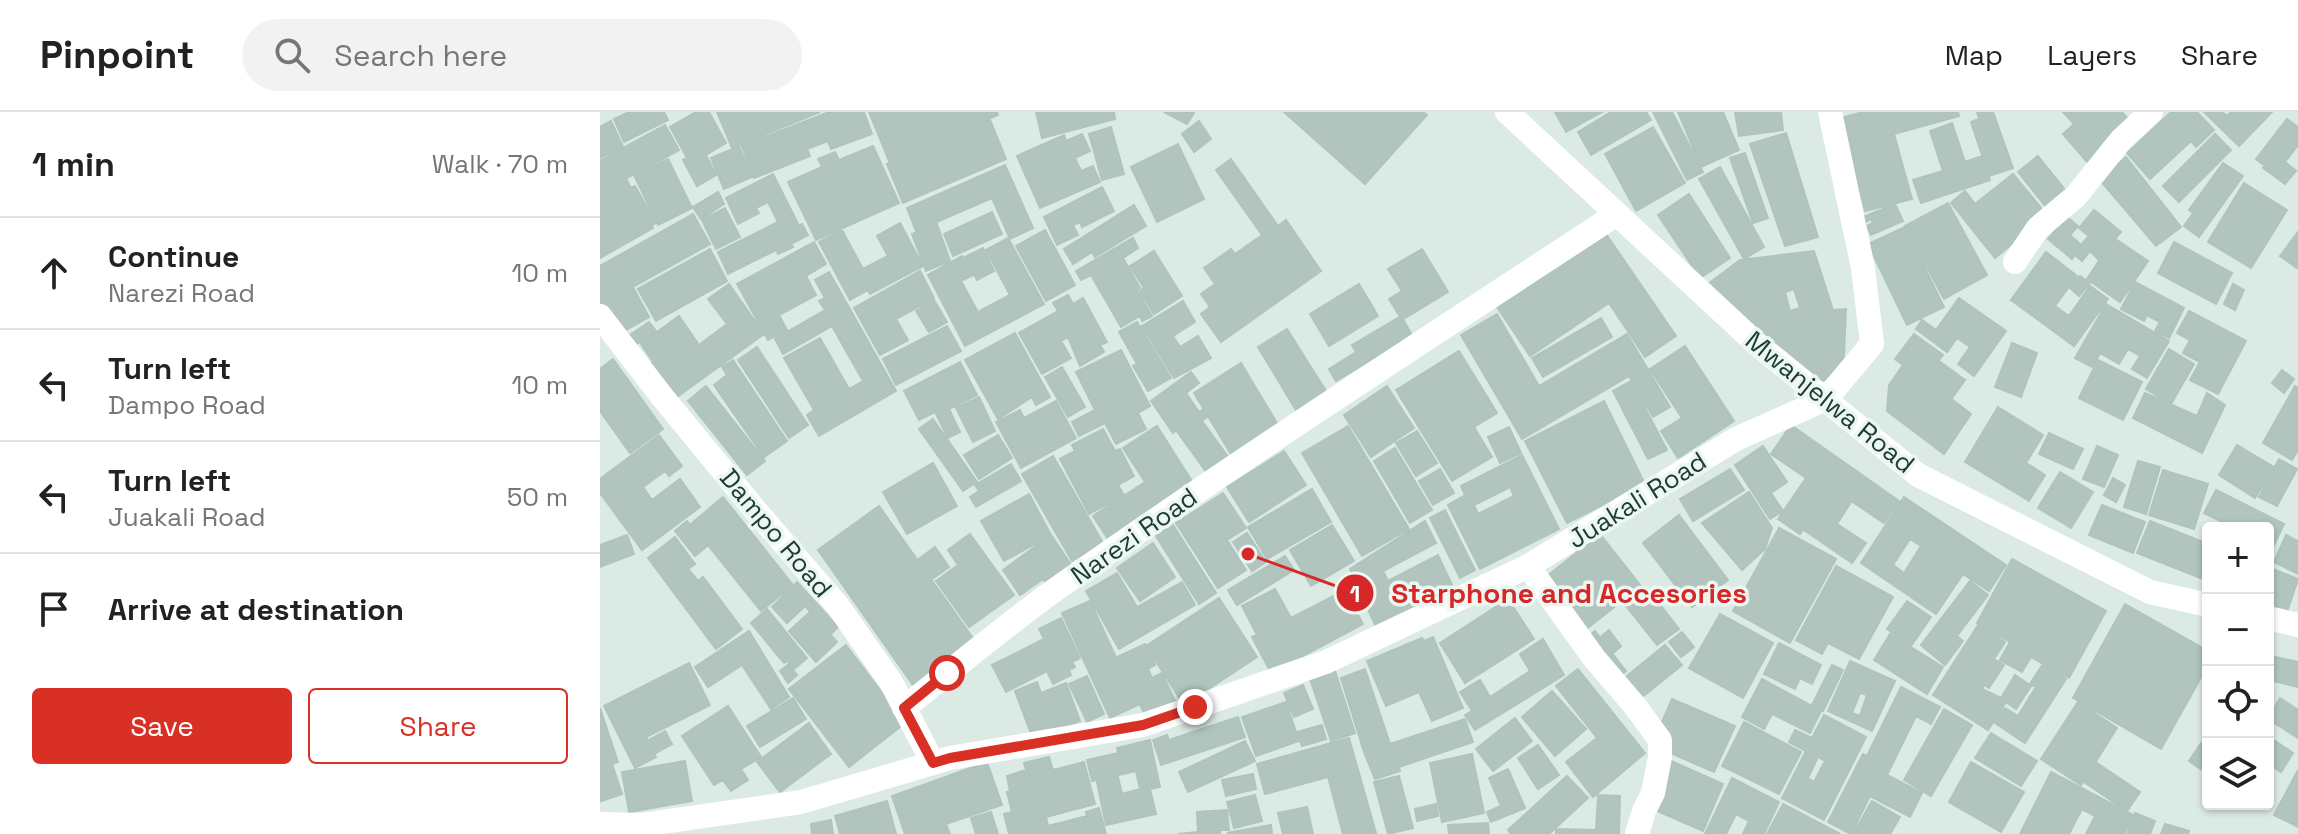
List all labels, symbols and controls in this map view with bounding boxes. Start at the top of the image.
search box [242,19,802,91]
text: Pinpoint [40,31,194,79]
icon: search [270,33,314,77]
text: Search here [334,36,507,75]
text: Map [1945,37,2003,73]
text: Layers [2047,37,2137,73]
text: Share [2181,37,2258,73]
text: 1 min [32,143,115,186]
text: Walk · 70 m [432,147,568,181]
text: Continue [108,237,239,276]
icon: ahead [32,251,76,295]
text: 10 m [511,256,568,290]
text: Narezi Road [108,276,255,310]
street label: Mwanjelwa Road [1738,323,1922,481]
text: Turn left [108,349,231,388]
icon: left [32,363,76,407]
text: 10 m [511,368,568,402]
text: Dampo Road [108,388,266,422]
street label: Juakali Road [1561,444,1713,556]
text: Turn left [108,461,231,500]
street label: Dampo Road [712,462,840,604]
icon: left [32,475,76,519]
text: 50 m [507,480,568,514]
street label: Narezi Road [1064,480,1204,592]
text: Juakali Road [108,500,266,534]
map controls [2202,522,2274,810]
button: + [2202,522,2274,594]
callout: Starphone and Accesories [1335,567,1763,619]
text: Starphone and Accesories [1391,575,1747,611]
text: 1 [1350,578,1360,609]
icon: arrive [32,587,76,631]
text: Arrive at destination [108,590,404,629]
button: − [2202,594,2274,666]
route start [929,655,965,691]
button: locate [2202,666,2274,738]
button: Save [32,688,292,764]
button: Share [308,688,568,764]
route end [1177,689,1213,725]
button: layers [2202,738,2274,810]

